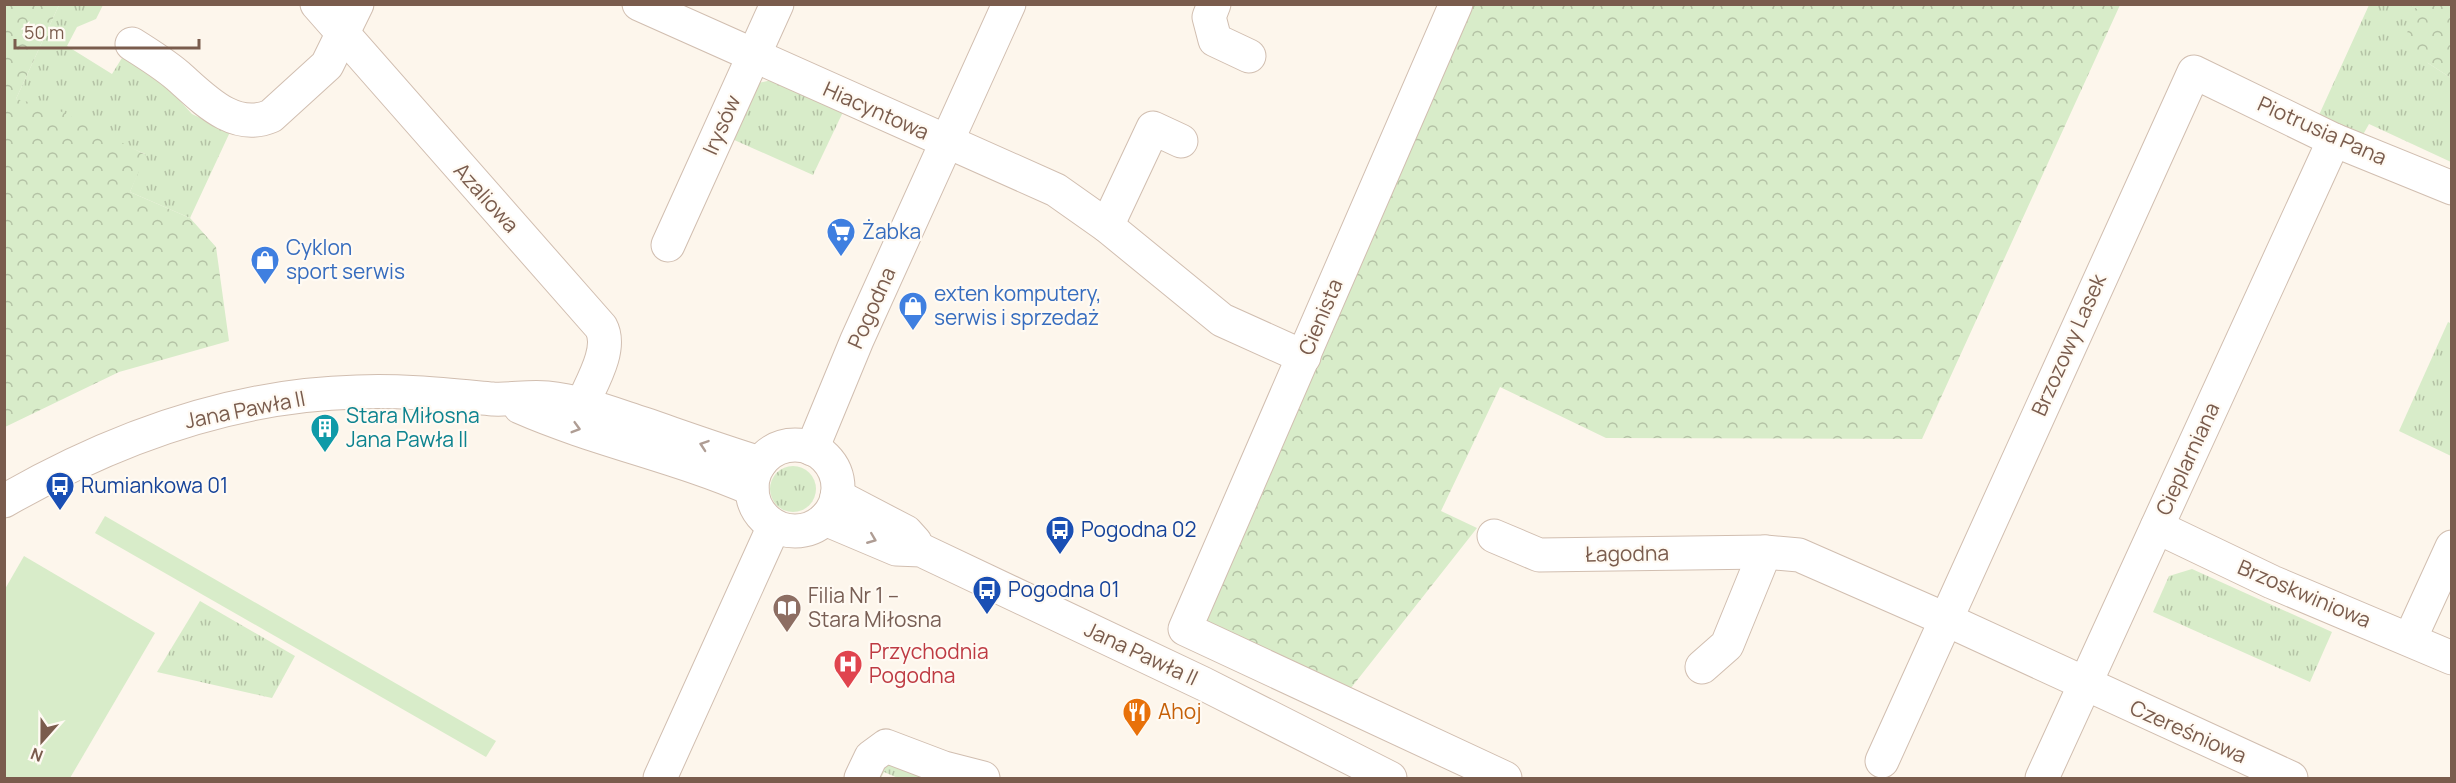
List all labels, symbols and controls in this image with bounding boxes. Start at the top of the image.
scale bar [15,12,200,50]
text: 50 m [24,20,64,44]
street label: Hiacyntowa [819,74,934,146]
street label: Piotrusia Pana [2254,89,2391,171]
street label: Irysów [696,90,747,159]
street label: Azaliowa [448,157,525,238]
supermarket icon: Żabka [825,216,857,258]
place label: Żabka [862,217,921,245]
place label: Cyklon sport serwis [286,233,405,285]
shop icon: Cyklon sport serwis [249,244,281,286]
street label: Pogodna [841,262,901,353]
street label: Brzozowy Lasek [2024,269,2112,420]
street label: Cienista [1291,274,1349,359]
place label: exten komputery, serwis i sprzedaż [934,279,1102,331]
shop icon: exten komputery, serwis i sprzedaż [897,290,929,332]
street label: Jana Pawła II [182,384,307,434]
street label: Cieplarniana [2149,398,2225,520]
place label: Stara Miłosna Jana Pawła II [346,401,480,453]
building icon: Stara Miłosna Jana Pawła II [309,412,341,454]
one-way arrow [570,421,581,433]
one-way arrow [699,440,710,452]
bus stop icon: Rumiankowa 01 [44,470,76,512]
place label: Rumiankowa 01 [81,471,228,499]
bus stop icon: Pogodna 02 [1044,514,1076,556]
place label: Pogodna 02 [1081,515,1196,543]
one-way arrow [866,532,877,544]
street label: Łagodna [1585,538,1669,568]
street label: Brzoskwiniowa [2234,552,2375,634]
bus stop icon: Pogodna 01 [971,574,1003,616]
place label: Pogodna 01 [1008,575,1120,603]
place label: Filia Nr 1 – Stara Miłosna [808,581,942,633]
library icon: Filia Nr 1 – Stara Miłosna [771,592,803,634]
street label: Jana Pawła II [1080,615,1203,692]
place label: Przychodnia Pogodna [869,637,989,689]
hospital icon: Przychodnia Pogodna [832,648,864,690]
street label: Czereśniowa [2126,693,2251,769]
restaurant icon: Ahoj [1121,696,1153,738]
place label: Ahoj [1158,697,1201,725]
north arrow [12,711,72,771]
text: N [27,743,46,767]

